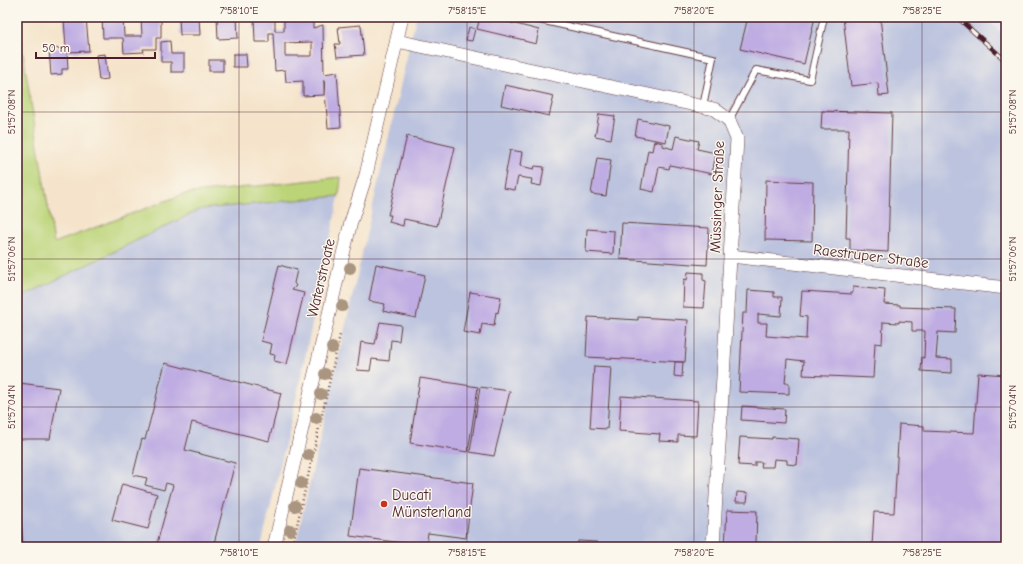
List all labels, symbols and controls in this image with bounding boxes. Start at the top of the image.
text: 7°58'10"E [220,5,258,17]
text: 7°58'15"E [448,5,486,17]
text: 7°58'20"E [674,5,714,17]
text: 7°58'25"E [902,5,942,17]
scale bar [36,34,155,60]
text: 50 m [42,41,70,55]
text: 51°57'08"N [6,90,18,134]
text: 51°57'08"N [1007,90,1019,134]
street label: Müssinger Straße [706,140,728,253]
street label: Waterstroate [303,236,339,319]
text: 51°57'06"N [6,237,18,281]
text: 51°57'06"N [1007,237,1019,281]
street label: Raestruper Straße [812,240,930,272]
text: 51°57'04"N [6,385,18,429]
text: 51°57'04"N [1007,385,1019,429]
place label: Ducati Münsterland [392,486,471,521]
marker: Ducati Münsterland [379,499,389,509]
text: 7°58'10"E [220,547,258,559]
text: 7°58'15"E [448,547,486,559]
text: 7°58'20"E [674,547,714,559]
text: 7°58'25"E [902,547,942,559]

